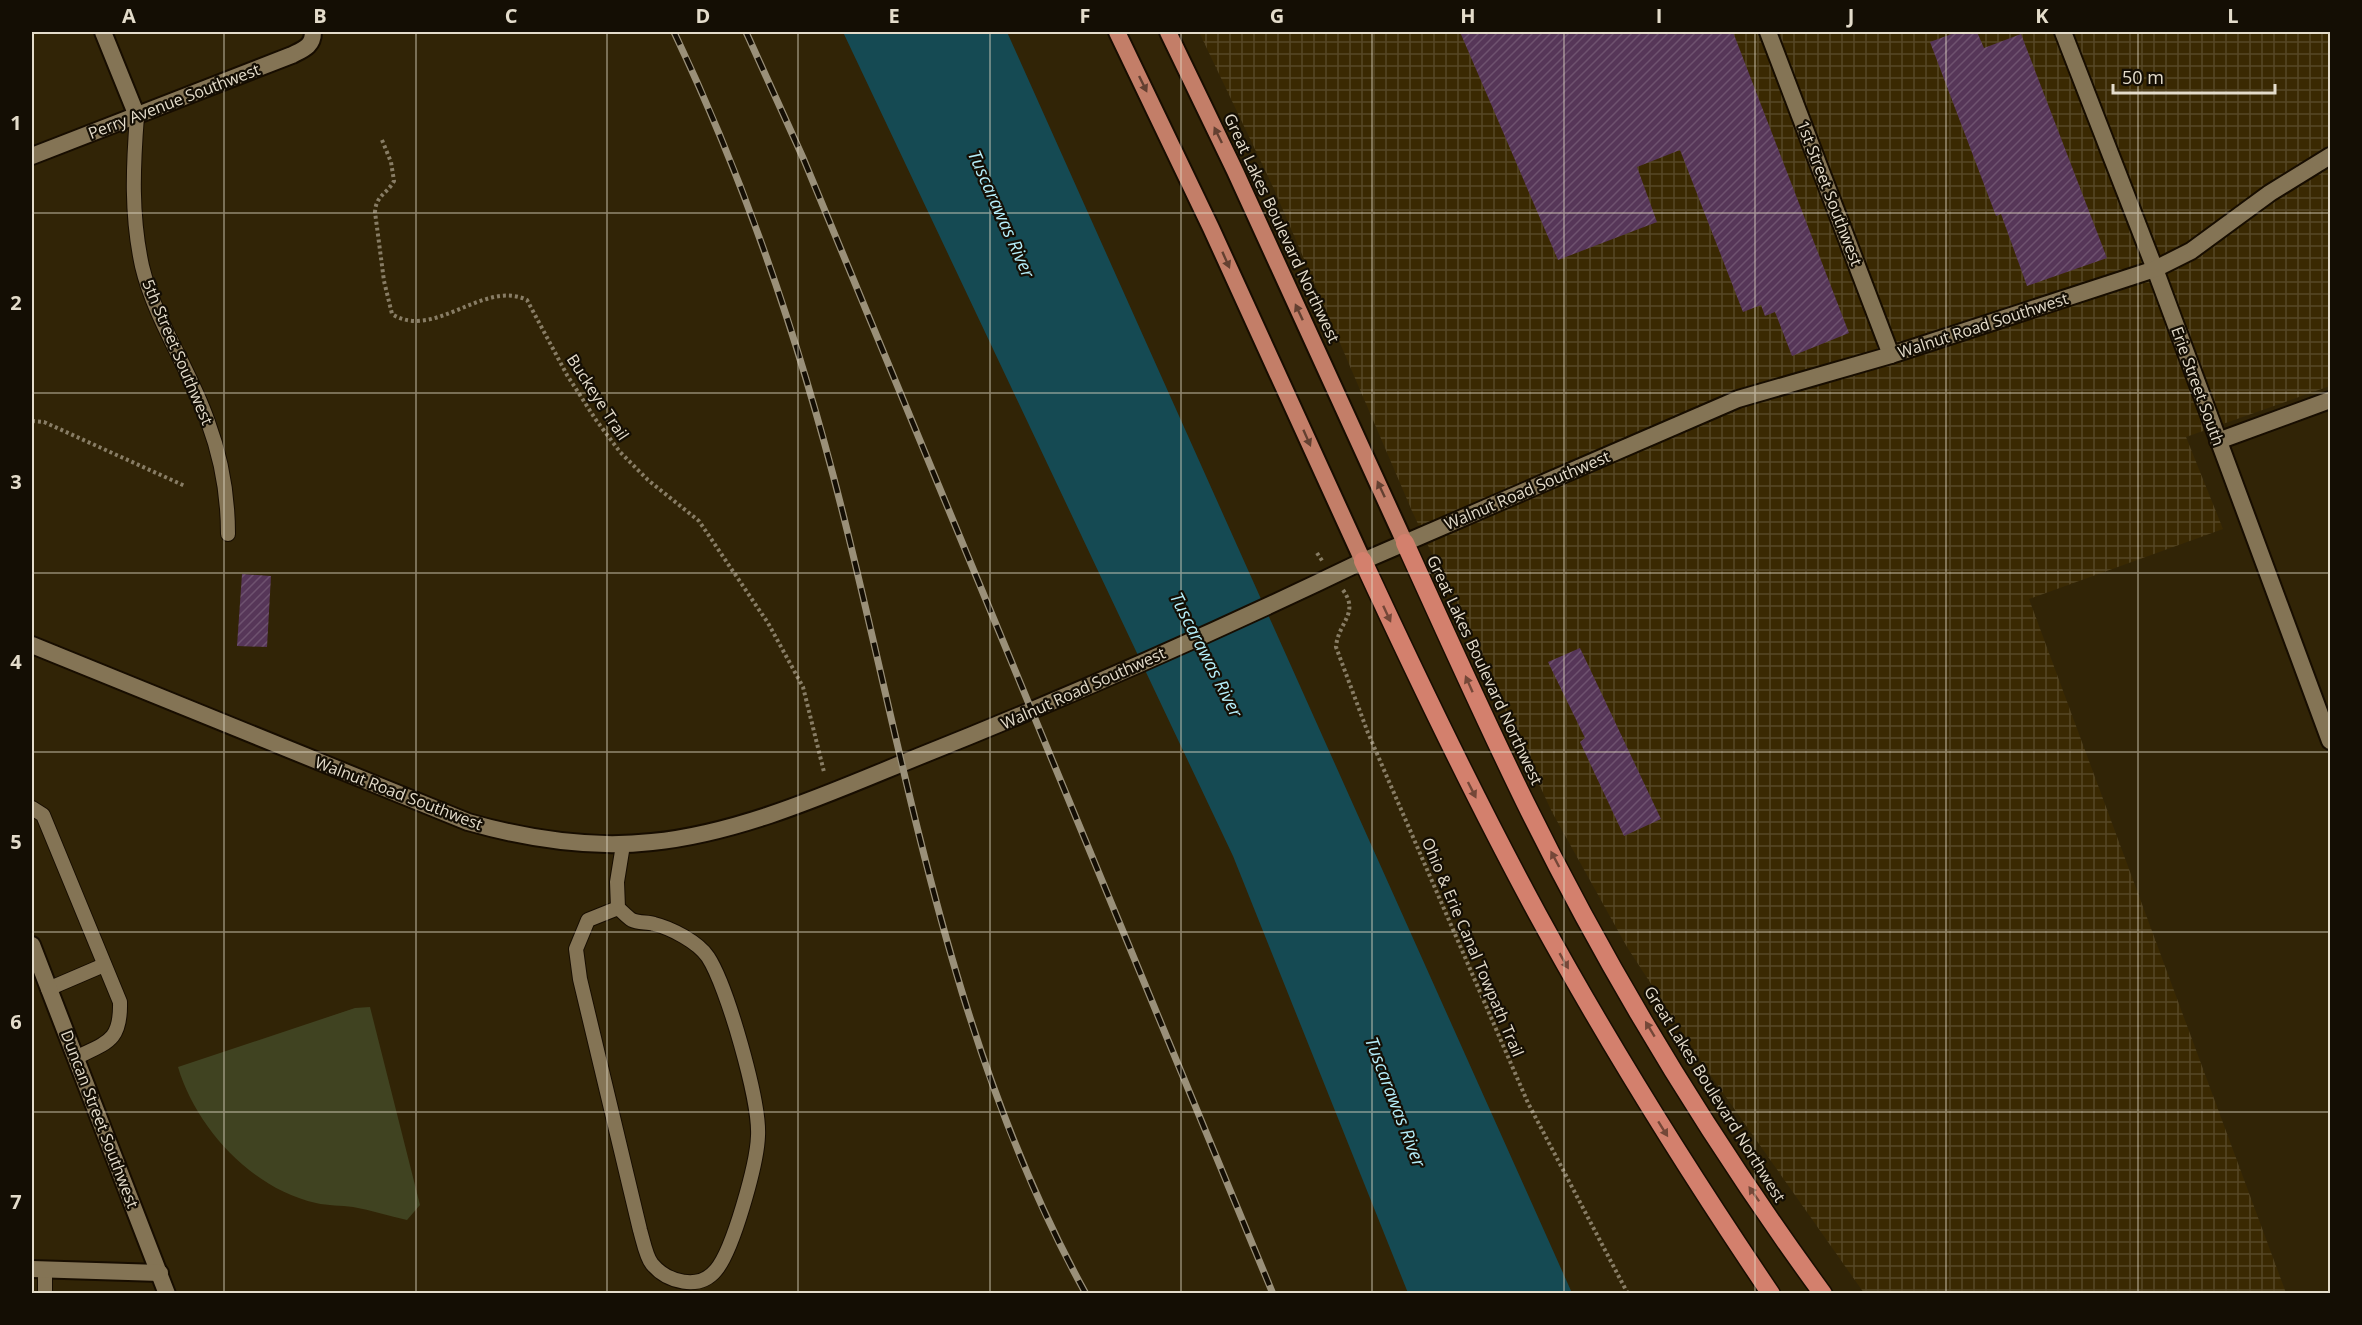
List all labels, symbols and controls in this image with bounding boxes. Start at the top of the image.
text: A [122,2,136,29]
text: B [313,2,327,29]
text: C [505,2,518,29]
text: D [696,2,710,29]
text: E [888,2,900,29]
text: F [1080,2,1090,29]
text: G [1270,2,1284,29]
text: H [1460,2,1476,29]
text: I [1656,2,1662,29]
text: J [1846,2,1854,29]
text: K [2035,2,2049,29]
text: L [2227,2,2239,29]
scale bar [2113,57,2275,95]
street label: Perry Avenue Southwest [85,58,263,144]
text: 50 m [2122,65,2164,89]
one-way arrow [1139,75,1148,92]
text: 1 [10,109,22,136]
street label: Great Lakes Boulevard Northwest [1219,110,1345,347]
street label: 1st Street Southwest [1792,117,1868,269]
one-way arrow [1213,127,1222,144]
water label: Tuscarawas River [963,146,1041,282]
one-way arrow [1222,252,1231,269]
street label: 5th Street Southwest [137,276,219,428]
street label: Walnut Road Southwest [1895,287,2071,363]
text: 2 [10,289,22,316]
one-way arrow [1295,304,1304,321]
street label: Erie Street South [2166,323,2230,449]
street label: Buckeye Trail [562,350,634,444]
one-way arrow [1302,429,1312,447]
street label: Walnut Road Southwest [1441,445,1613,535]
text: 3 [10,468,22,495]
one-way arrow [1376,481,1385,498]
street label: Great Lakes Boulevard Northwest [1422,552,1548,789]
water label: Tuscarawas River [1165,588,1249,722]
one-way arrow [1383,605,1392,622]
street label: Walnut Road Southwest [997,642,1169,734]
text: 4 [10,648,22,675]
one-way arrow [1464,674,1474,692]
street label: Walnut Road Southwest [312,751,486,835]
one-way arrow [1467,781,1477,798]
text: 5 [10,828,22,855]
street label: Ohio & Erie Canal Towpath Trail [1417,834,1529,1060]
one-way arrow [1550,850,1560,868]
one-way arrow [1559,953,1569,970]
street label: Great Lakes Boulevard Northwest [1639,982,1791,1206]
text: 6 [10,1008,22,1035]
one-way arrow [1644,1021,1655,1037]
street label: Duncan Street Southwest [56,1027,144,1211]
water label: Tuscarawas River [1360,1033,1432,1171]
one-way arrow [1657,1121,1668,1138]
one-way arrow [1749,1186,1760,1202]
text: 7 [10,1188,22,1215]

